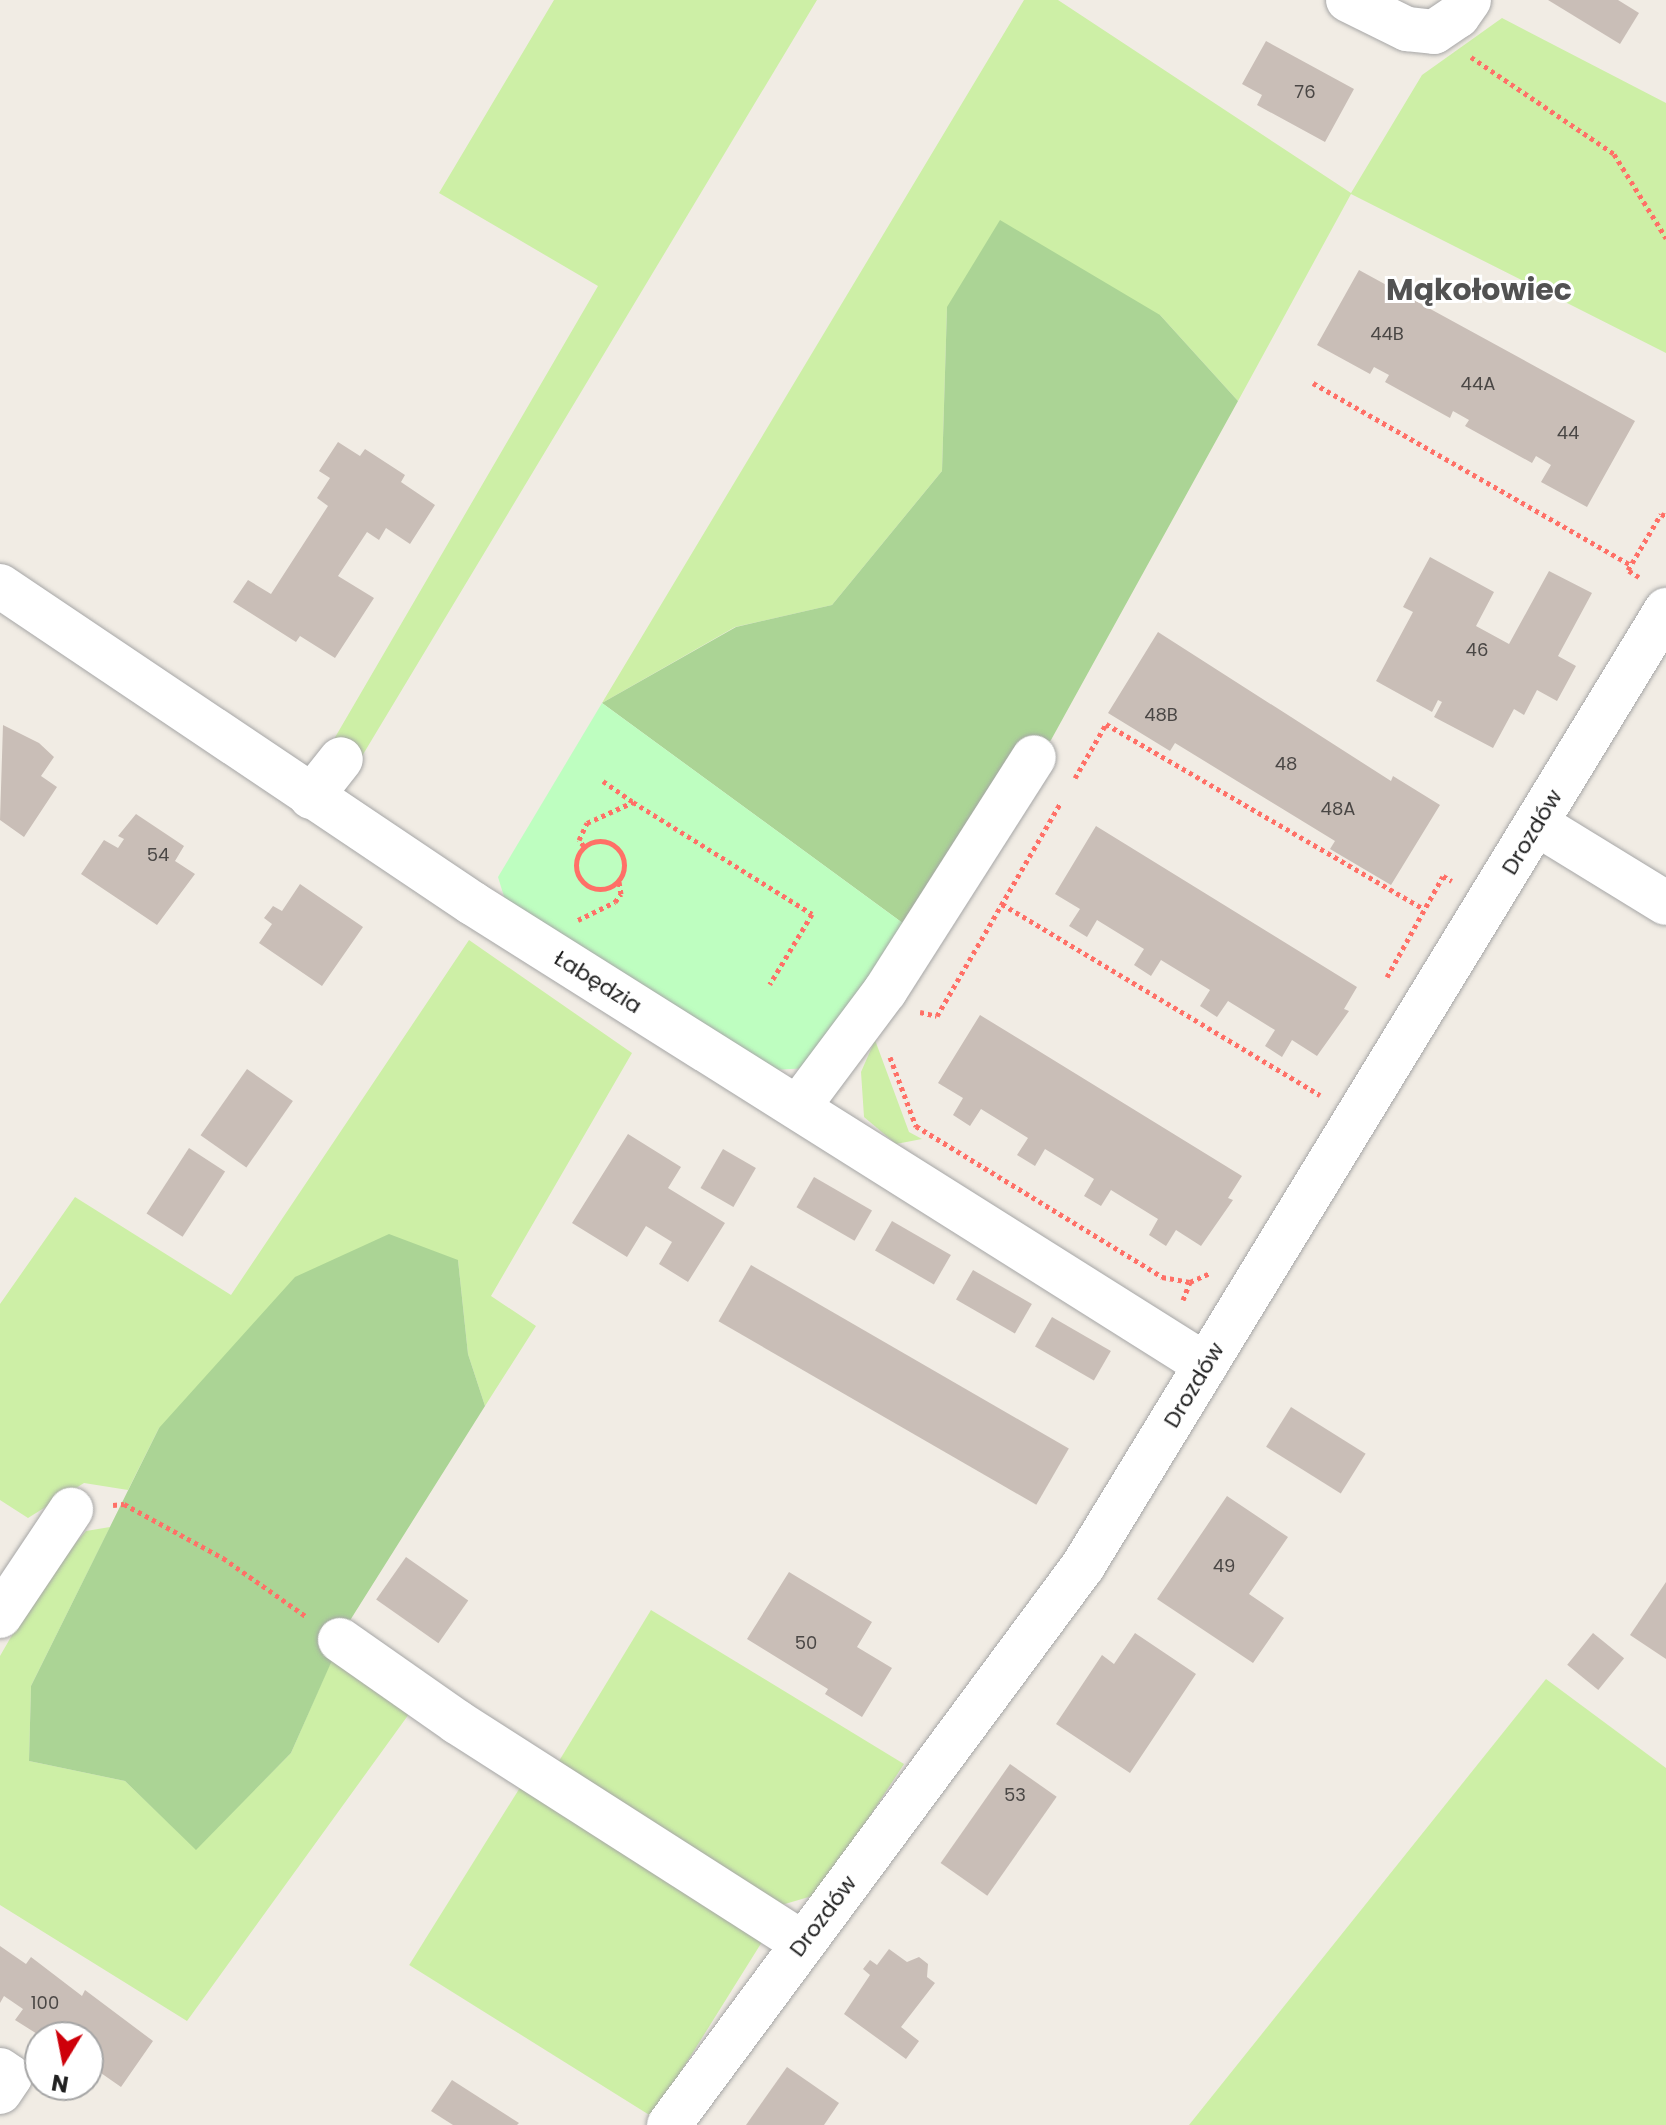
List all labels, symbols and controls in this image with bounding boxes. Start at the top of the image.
house number: 76 [1294,81,1316,103]
district label: Mąkołowiec [1386,272,1572,308]
house number: 44B [1370,323,1404,345]
house number: 44A [1461,373,1495,395]
house number: 44 [1557,422,1579,444]
house number: 46 [1466,639,1488,661]
house number: 48B [1144,704,1178,726]
house number: 48 [1275,753,1297,775]
street label: Drozdów [1496,785,1568,879]
house number: 48A [1321,798,1355,820]
house number: 54 [147,844,169,866]
street label: Łabędzia [549,945,647,1019]
street label: Drozdów [1158,1338,1230,1432]
house number: 49 [1213,1555,1235,1577]
house number: 50 [795,1632,817,1654]
house number: 53 [1004,1784,1026,1806]
street label: Drozdów [784,1870,862,1962]
house number: 100 [31,1992,59,2014]
north arrow [24,2021,104,2101]
text: N [49,2066,71,2100]

